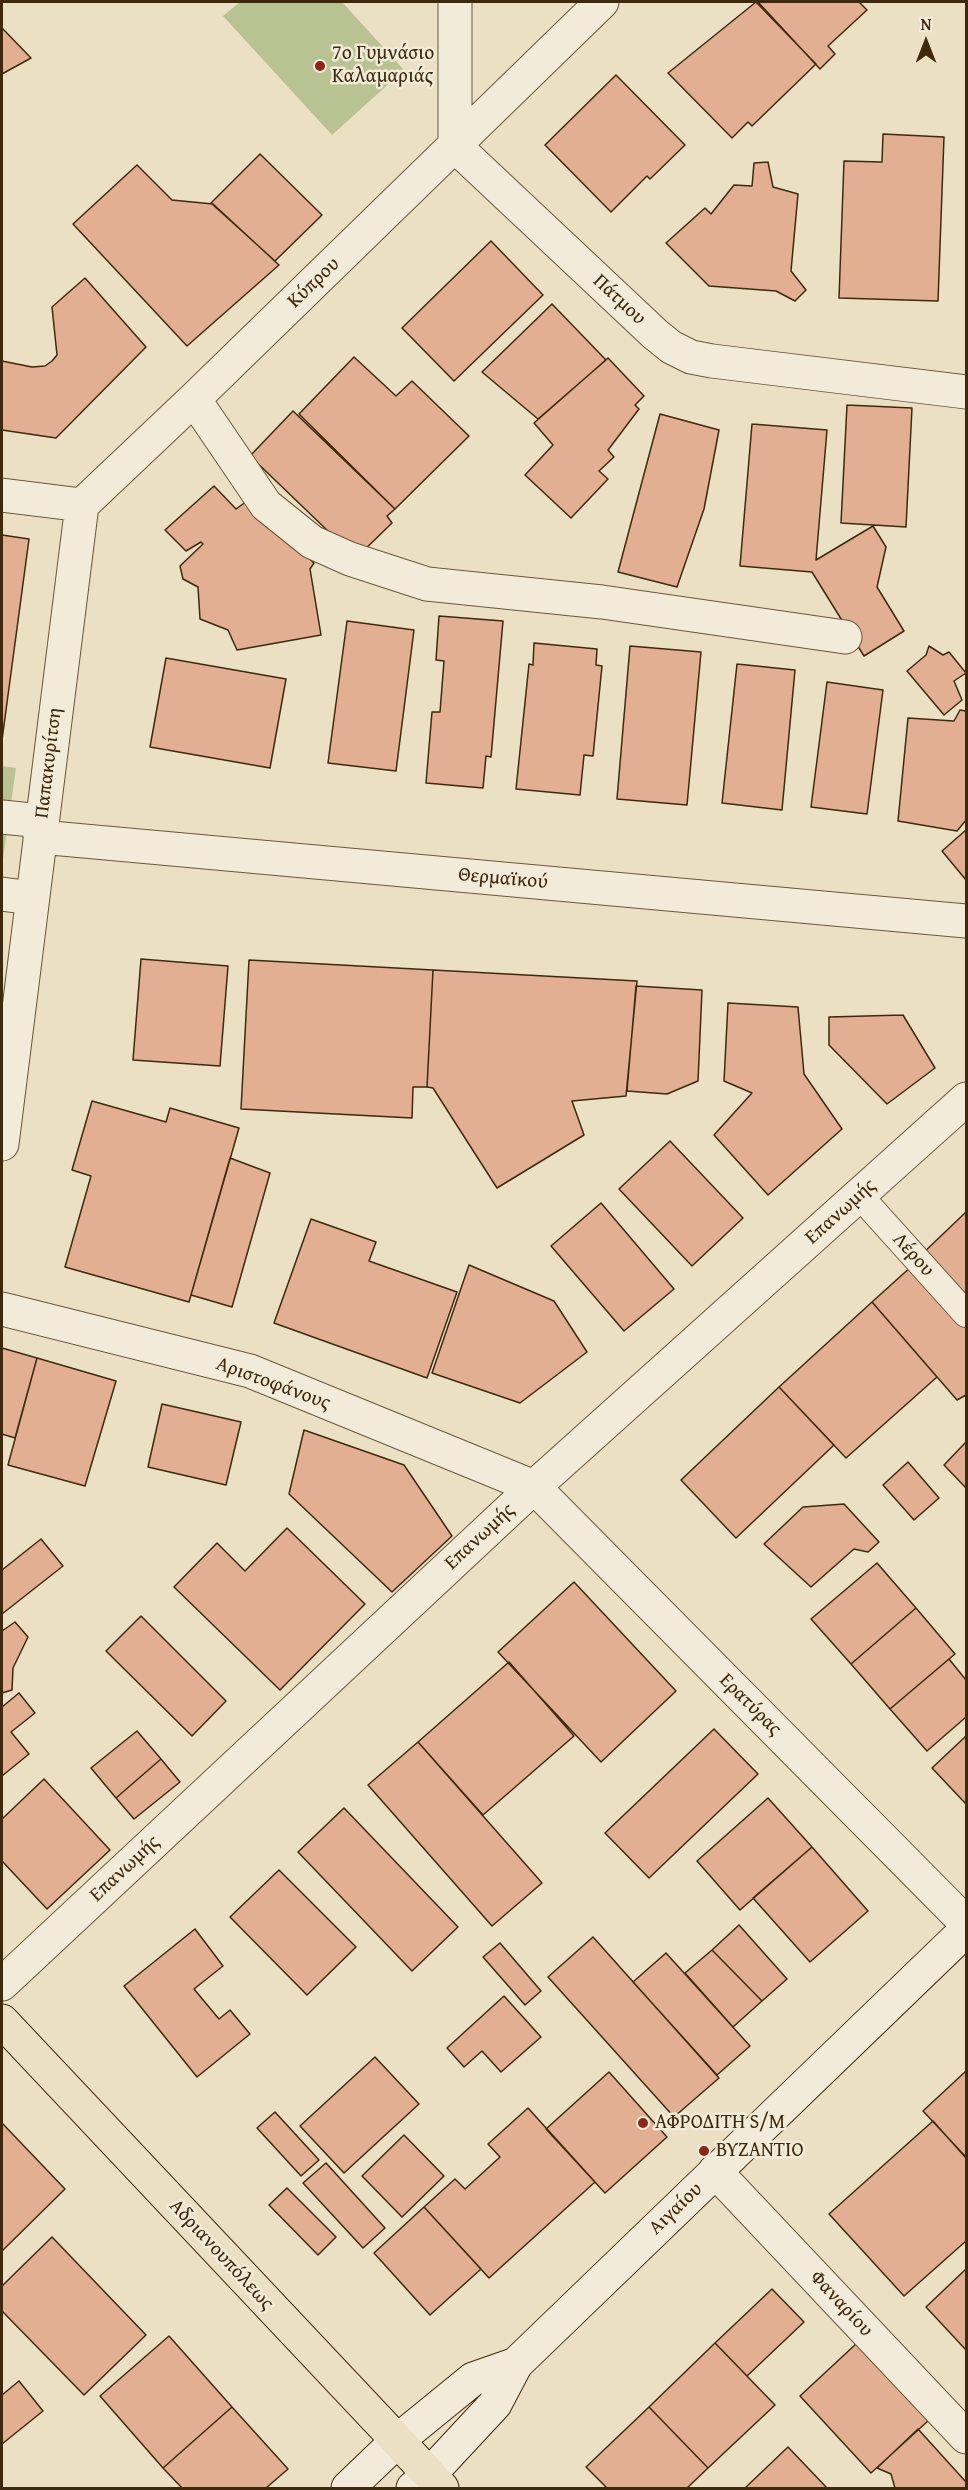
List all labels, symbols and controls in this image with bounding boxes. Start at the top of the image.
north arrow [896,12,956,72]
text: N [921,12,931,36]
place label: 7ο Γυμνάσιο Καλαμαριάς [332,42,434,89]
marker: 7ο Γυμνάσιο Καλαμαριάς [313,59,327,73]
street label: Κύπρου [283,253,345,313]
street label: Πάτμου [588,269,650,331]
street label: Παπακυρίτση [30,706,68,820]
street label: Θερμαϊκού [457,863,549,895]
street label: Επανωμής [801,1174,881,1250]
street label: Λέρου [887,1228,939,1282]
street label: Αριστοφάνους [213,1352,333,1416]
street label: Επανωμής [440,1499,520,1575]
street label: Ερατύρας [714,1669,786,1741]
street label: Επανωμής [85,1831,165,1907]
place label: ΑΦΡΟΔΙΤΗ S/M [655,2111,785,2135]
marker: ΑΦΡΟΔΙΤΗ S/M [636,2116,650,2130]
place label: ΒΥΖΑΝΤΙΟ [716,2139,804,2163]
marker: ΒΥΖΑΝΤΙΟ [697,2144,711,2158]
street label: Αιγαίου [644,2178,708,2240]
street label: Αδριανουπόλεως [164,2195,278,2315]
street label: Φαναρίου [804,2266,878,2342]

